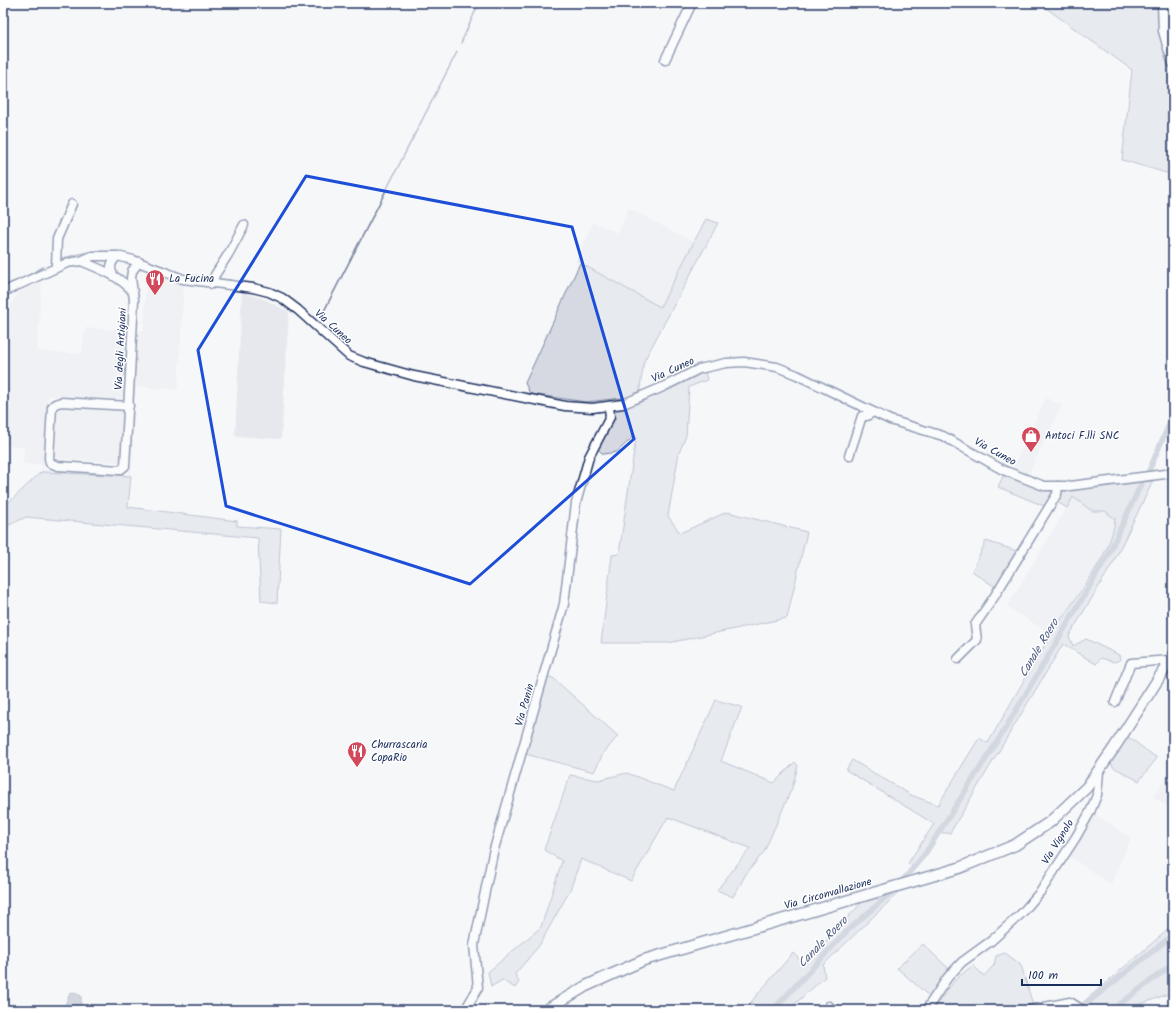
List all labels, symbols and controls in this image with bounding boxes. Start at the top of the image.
restaurant icon: La Fucina [144,268,166,296]
place label: La Fucina [169,270,214,288]
street label: Via Cuneo [310,305,356,349]
street label: Via degli Artigiani [110,307,132,390]
street label: Via Cuneo [648,352,698,388]
shop icon: Antoci F.lli SNC [1020,425,1042,453]
place label: Antoci F.lli SNC [1045,427,1120,445]
street label: Via Cuneo [971,433,1019,471]
water label: Canale Roero [1014,614,1065,681]
street label: Via Panin [510,681,540,728]
place label: Churrascaria CopaRio [371,736,427,767]
restaurant icon: Churrascaria CopaRio [346,740,368,768]
street label: Via Vignolo [1037,816,1079,868]
street label: Via Circonvallazione [782,873,874,915]
water label: Canale Roero [794,911,854,972]
scale bar [1022,961,1101,987]
text: 100 m [1028,966,1059,985]

